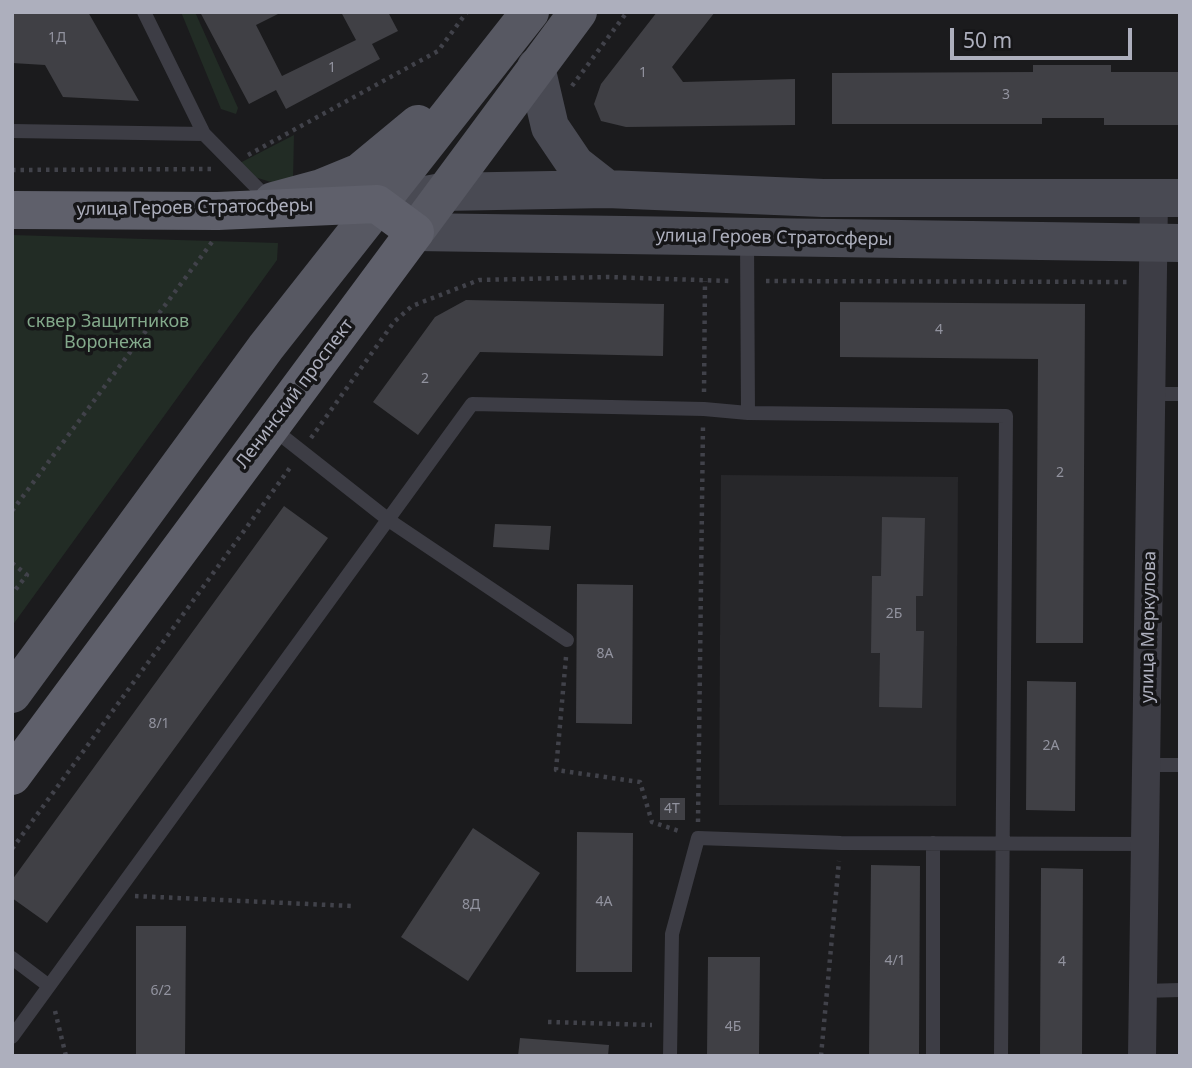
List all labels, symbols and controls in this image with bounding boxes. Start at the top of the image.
scale bar [954,14,1136,58]
text: 50 m [963,26,1012,54]
house number: 1Д [48,30,66,46]
house number: 1 [328,60,336,76]
house number: 1 [639,65,647,81]
house number: 3 [1002,87,1010,103]
street label: улица Героев Стратосферы [77,195,313,221]
street label: улица Героев Стратосферы [656,225,892,251]
park label: сквер Защитников Воронежа [27,311,189,354]
street label: Ленинский проспект [232,315,358,473]
house number: 4 [935,322,943,338]
house number: 2 [421,371,429,387]
house number: 2 [1056,465,1064,481]
street label: улица Меркулова [1137,551,1161,703]
house number: 2Б [886,606,902,622]
house number: 8А [597,646,613,662]
house number: 8/1 [148,716,170,732]
house number: 2А [1043,738,1059,754]
house number: 4Т [664,801,680,817]
house number: 4А [596,894,612,910]
house number: 8Д [462,897,480,913]
house number: 4/1 [884,953,906,969]
house number: 4 [1058,954,1066,970]
house number: 6/2 [150,983,172,999]
house number: 4Б [725,1019,741,1035]

